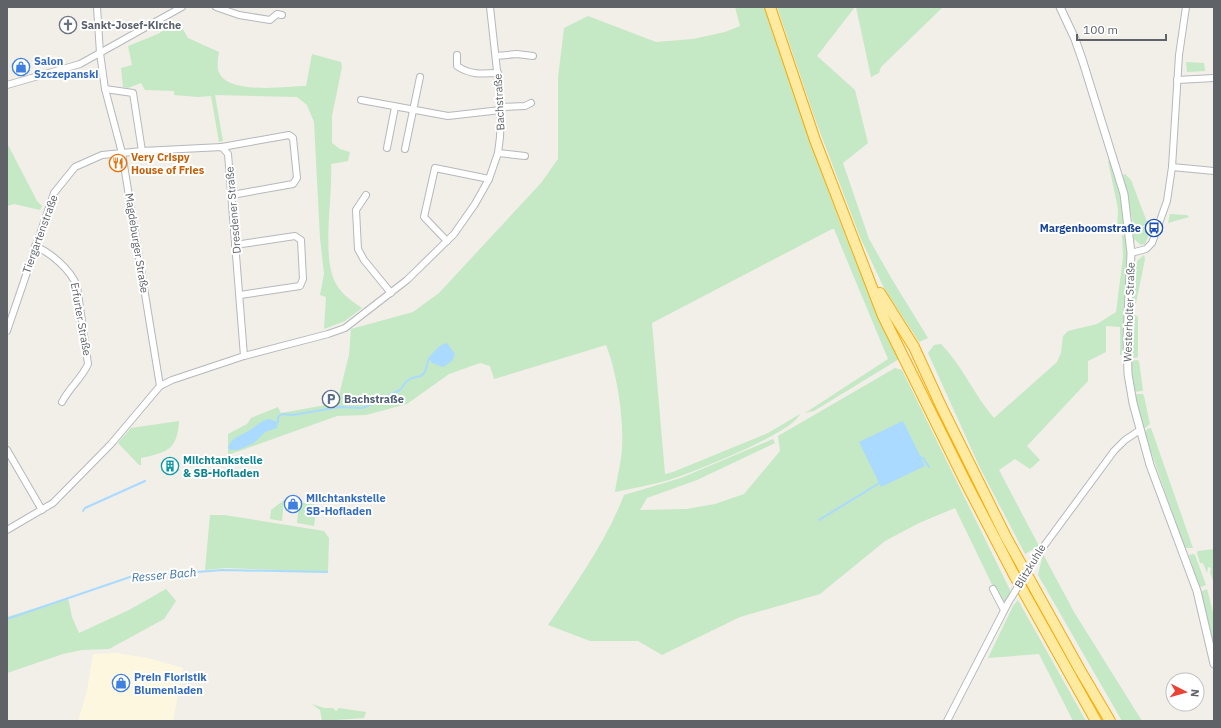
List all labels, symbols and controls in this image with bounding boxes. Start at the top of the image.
church icon: Sankt-Josef-Kirche [58,15,78,35]
scale bar [1077,16,1166,42]
place label: Sankt-Josef-Kirche [81,18,181,32]
text: 100 m [1083,22,1118,37]
place label: Salon Szczepanski [34,54,98,81]
shop icon: Salon Szczepanski [11,57,31,77]
street label: Bachstraße [491,73,507,131]
place label: Very Crispy House of Fries [131,150,205,177]
restaurant icon: Very Crispy House of Fries [108,153,128,173]
street label: Dresdener Straße [222,166,244,254]
street label: Magdeburger Straße [122,192,152,294]
street label: Tiergartenstraße [19,193,61,275]
bus stop icon: Margenboomstraße [1144,218,1164,238]
place label: Margenboomstraße [1040,221,1141,235]
street label: Westerholter Straße [1120,262,1138,362]
street label: Erfurter Straße [68,281,94,357]
parking icon: Bachstraße [321,389,341,409]
place label: Bachstraße [344,392,404,406]
place label: Milchtankstelle & SB-Hofladen [183,453,263,480]
building icon: Milchtankstelle & SB-Hofladen [160,456,180,476]
place label: Milchtankstelle SB-Hofladen [306,491,386,518]
shop icon: Milchtankstelle SB-Hofladen [283,494,303,514]
street label: Blitzkuhle [1011,541,1049,591]
water label: Resser Bach [131,564,197,585]
place label: Prein Floristik Blumenladen [134,670,207,697]
north arrow [1165,672,1205,712]
shop icon: Prein Floristik Blumenladen [111,673,131,693]
text: N [1188,688,1202,698]

